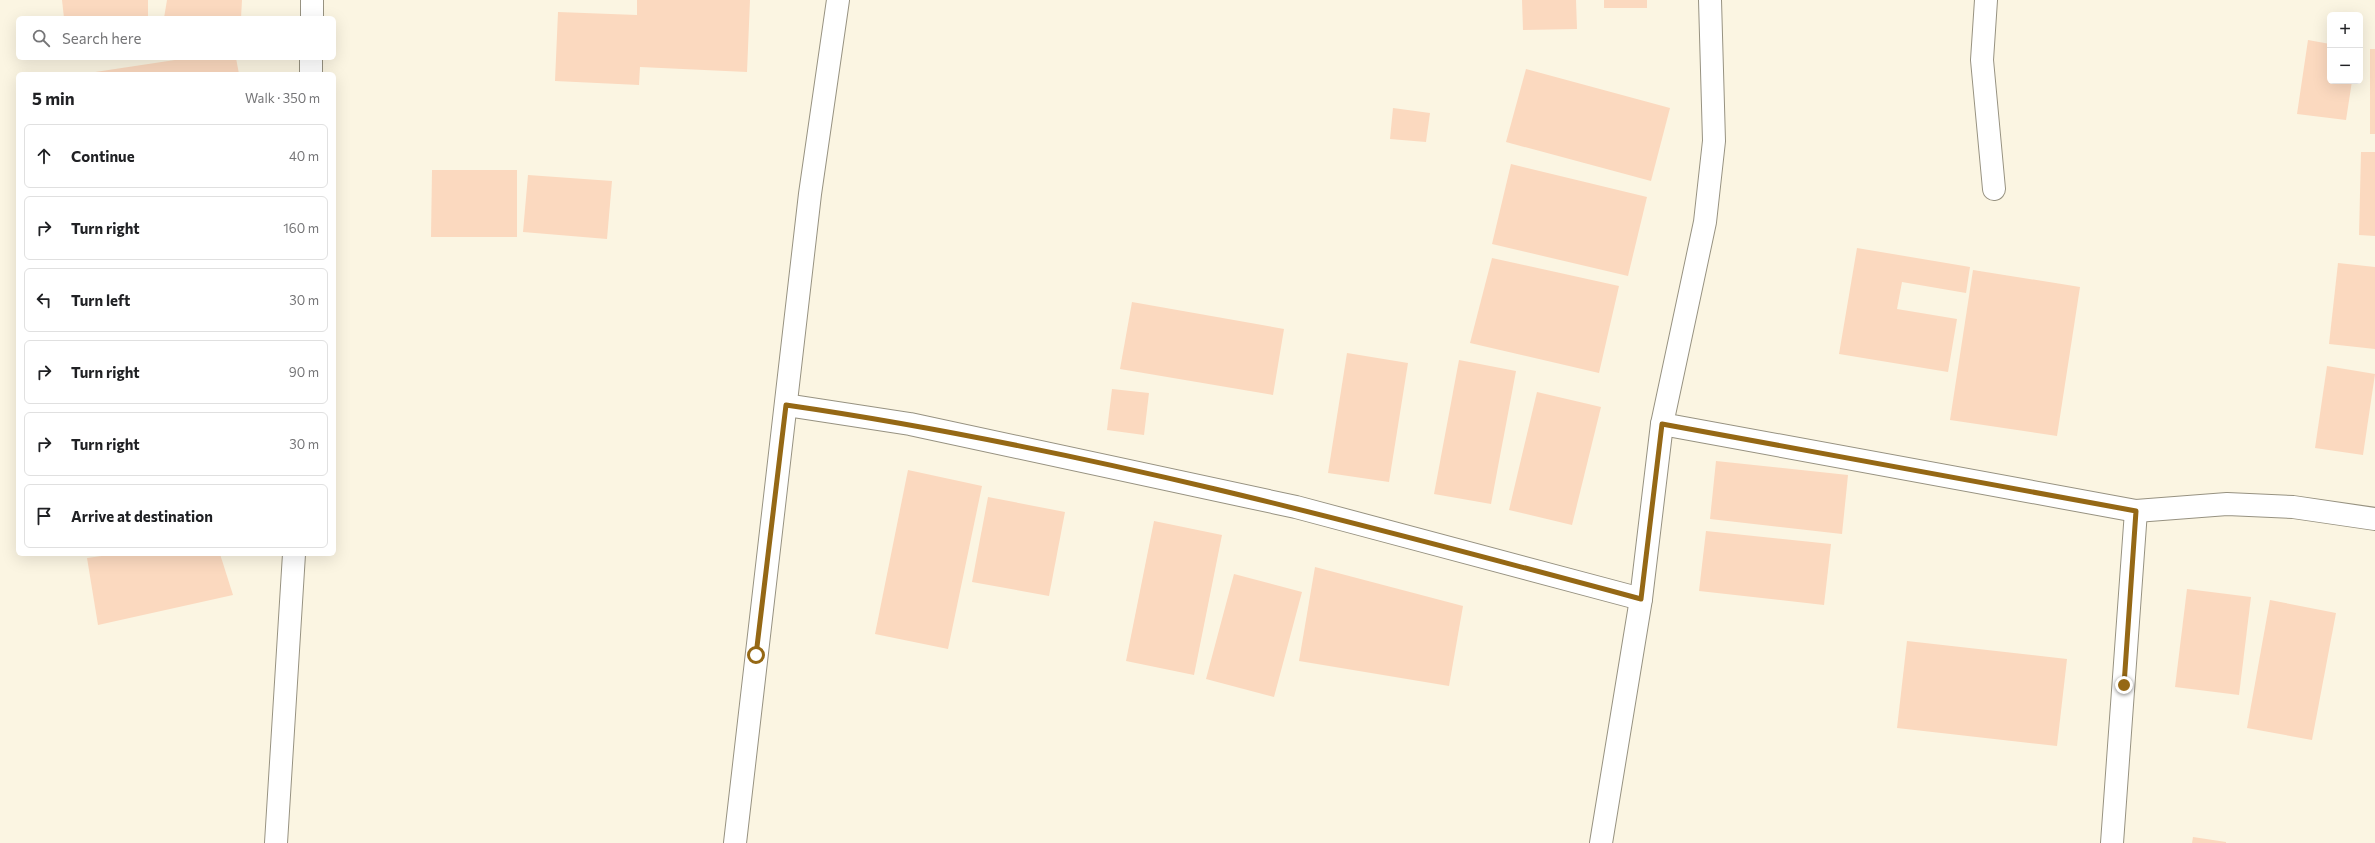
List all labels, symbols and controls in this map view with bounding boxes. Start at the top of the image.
map controls [2327,12,2363,84]
button: + [2327,12,2363,48]
search box [16,16,336,60]
icon: search [30,27,52,49]
text: Search here [62,29,141,47]
button: − [2327,48,2363,84]
text: 5 min [32,88,75,109]
text: Walk · 350 m [245,90,320,106]
icon: ahead [33,145,55,167]
text: Continue [71,147,135,165]
text: 40 m [289,148,319,164]
icon: right [33,217,55,239]
text: Turn right [71,219,140,237]
text: 160 m [283,220,319,236]
icon: left [33,289,55,311]
text: Turn left [71,291,130,309]
text: 30 m [289,292,319,308]
icon: right [33,361,55,383]
text: Turn right [71,363,140,381]
text: 90 m [289,364,319,380]
icon: right [33,433,55,455]
text: Turn right [71,435,140,453]
text: 30 m [289,436,319,452]
icon: arrive [33,505,55,527]
text: Arrive at destination [71,507,213,525]
route start [747,646,765,664]
route end [2115,676,2133,694]

